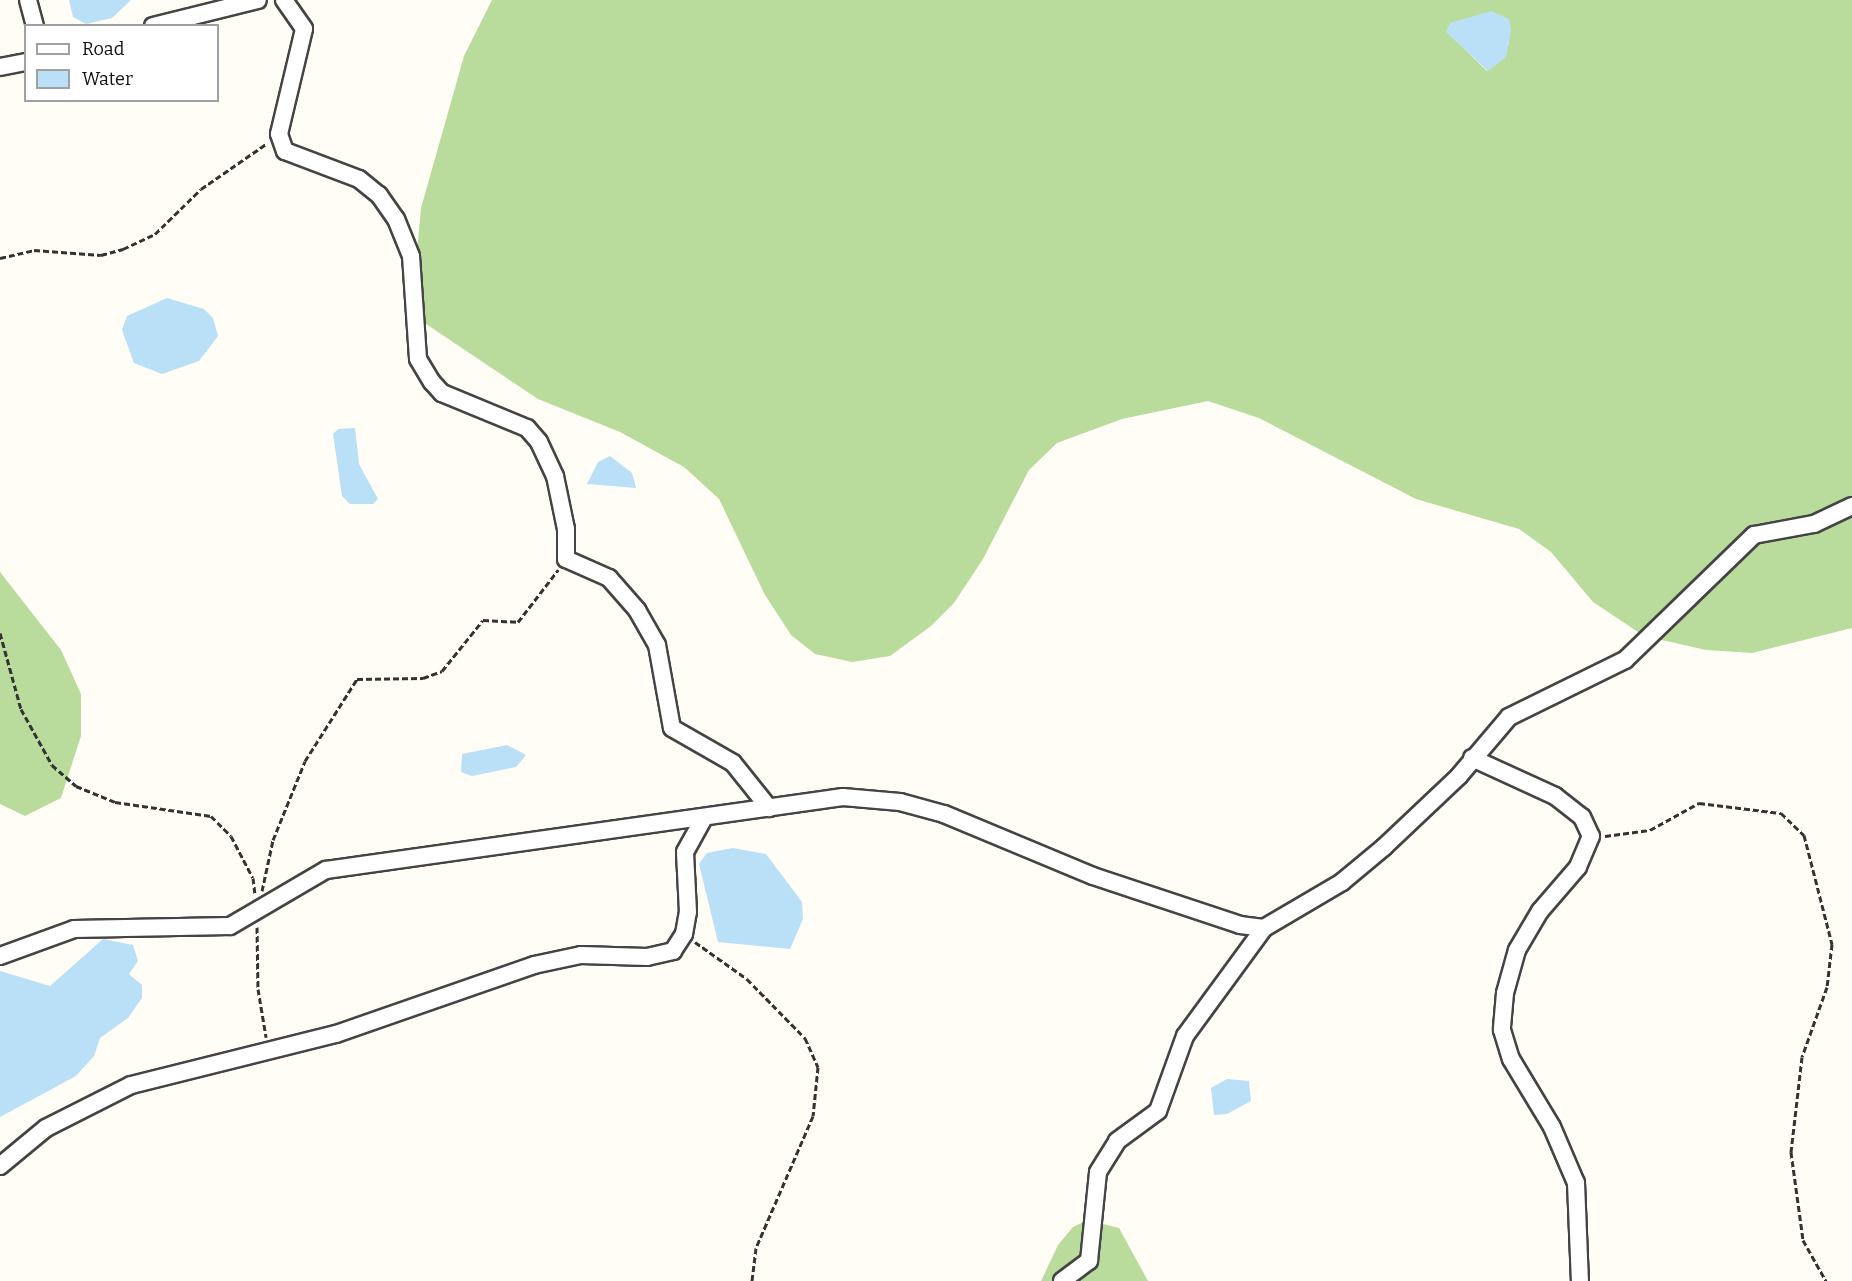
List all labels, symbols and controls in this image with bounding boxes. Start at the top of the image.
legend [24,24,219,102]
text: Road [82,38,124,60]
text: Water [82,68,133,90]

